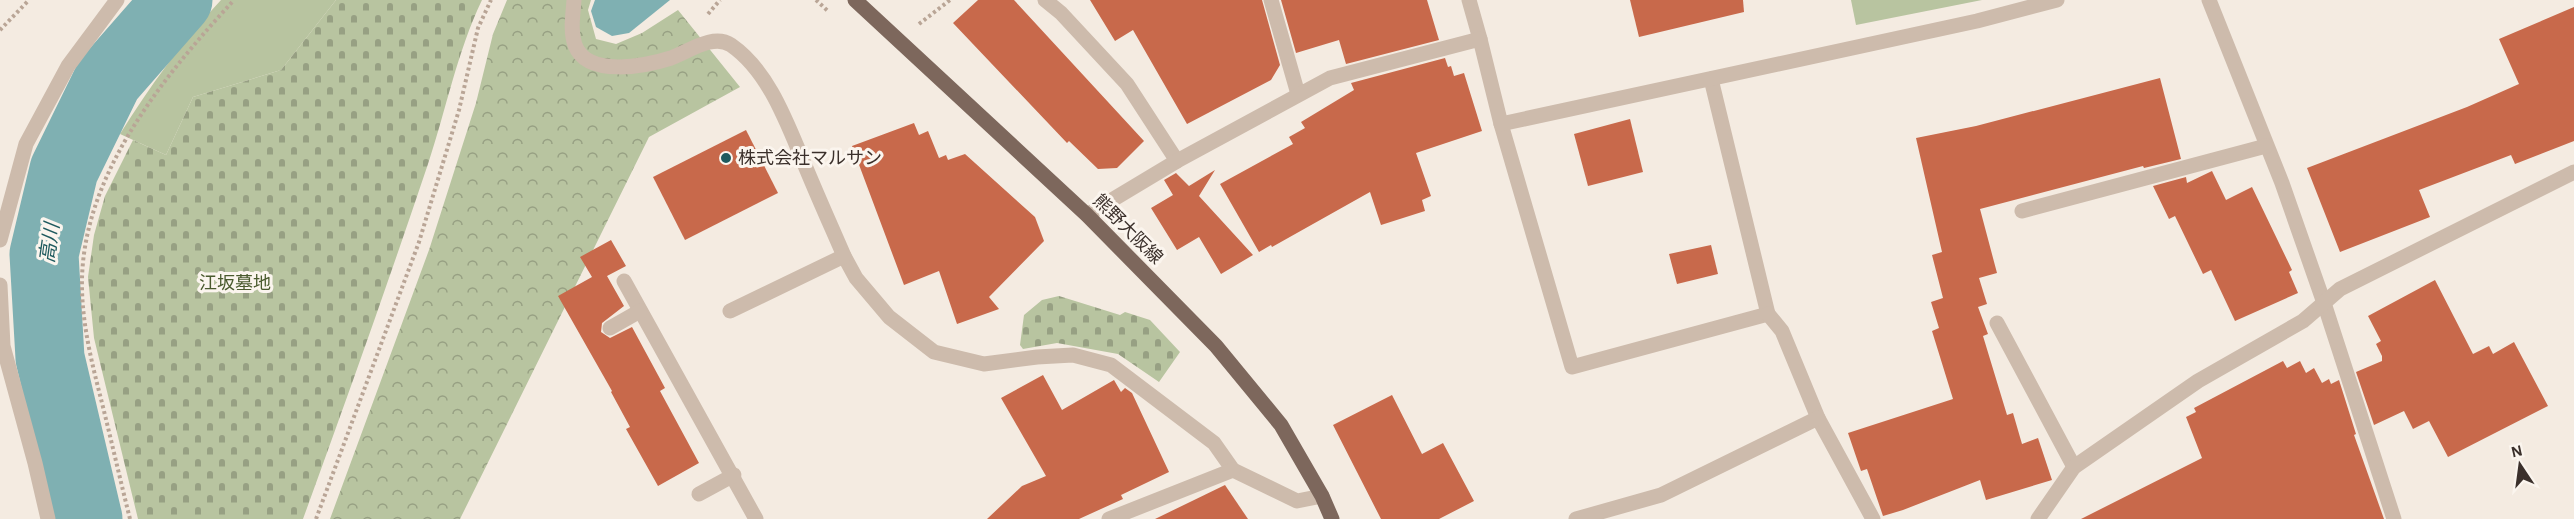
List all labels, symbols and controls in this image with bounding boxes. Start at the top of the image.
place label: 株式会社マルサン [738,149,882,168]
marker: 株式会社マルサン [719,151,733,165]
street label: 熊野大阪線 [1089,190,1167,268]
water label: 高川 [36,220,63,264]
park label: 江坂墓地 [199,274,271,293]
north arrow [2490,435,2550,495]
text: N [2510,442,2524,460]

